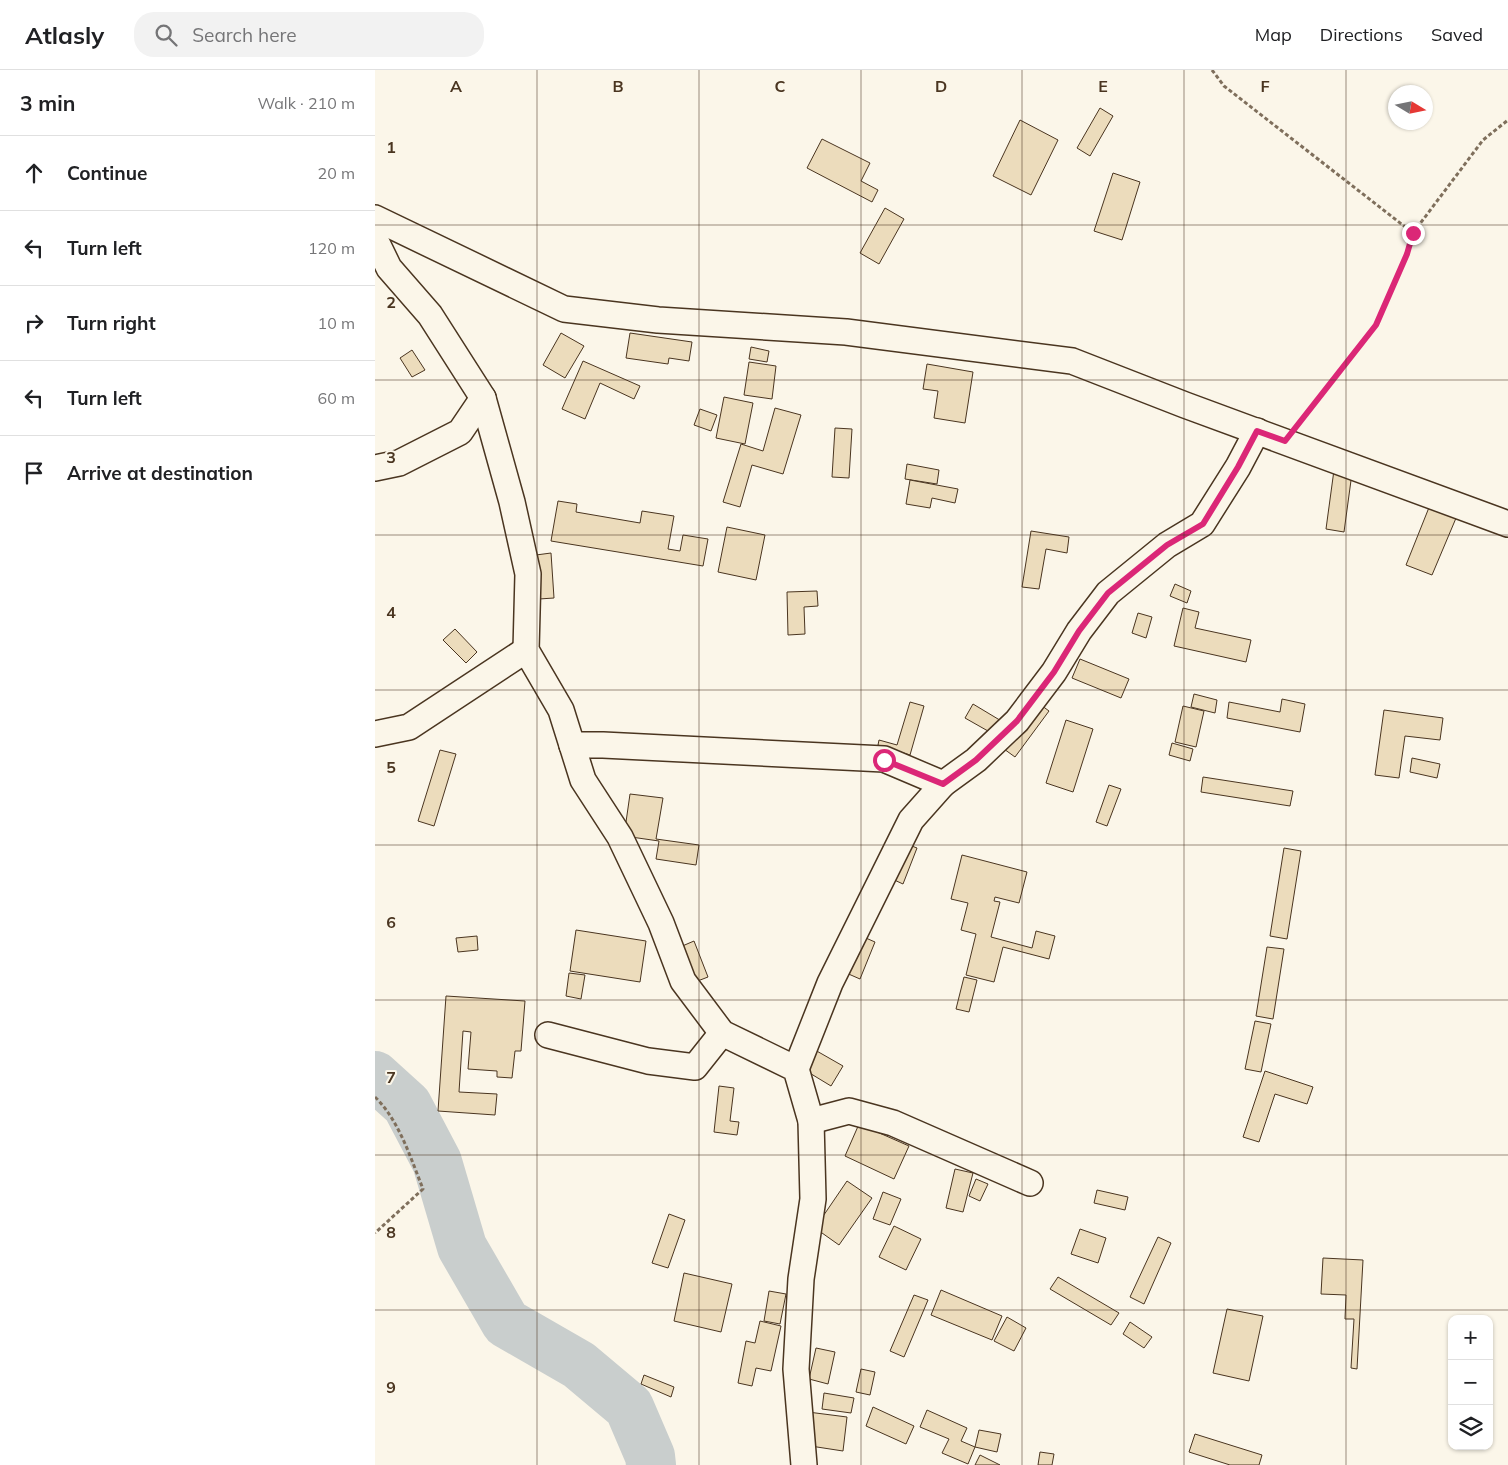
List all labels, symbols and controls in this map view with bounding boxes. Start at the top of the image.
search box [134,12,484,57]
text: Atlasly [25,20,104,50]
icon: search [152,21,180,49]
text: Search here [192,23,297,47]
text: Map [1255,23,1292,46]
text: Directions [1320,23,1403,46]
text: Saved [1431,23,1483,46]
text: A [450,76,462,96]
text: B [612,76,624,96]
text: C [775,76,786,96]
text: D [935,76,947,96]
text: E [1098,76,1108,96]
text: F [1260,76,1270,96]
north arrow [1388,85,1433,130]
text: 3 min [20,90,75,116]
text: Walk · 210 m [257,93,355,113]
text: 1 [386,137,396,157]
icon: ahead [20,159,48,187]
text: Continue [67,161,147,185]
text: 20 m [318,163,355,183]
route end [1402,222,1425,245]
icon: left [20,234,48,262]
text: Turn left [67,236,142,260]
text: 120 m [308,238,355,258]
text: 2 [386,292,396,312]
icon: right [20,309,48,337]
text: Turn right [67,311,156,335]
text: 10 m [318,313,355,333]
icon: left [20,384,48,412]
text: Turn left [67,386,142,410]
text: 60 m [318,388,355,408]
text: 3 [386,447,396,467]
icon: arrive [20,459,48,487]
text: Arrive at destination [67,461,253,485]
text: 4 [386,602,396,622]
route start [873,749,896,772]
text: 5 [386,757,396,777]
text: 6 [386,912,396,932]
text: 7 [386,1067,396,1087]
text: 8 [386,1222,396,1242]
map controls [1448,1315,1493,1450]
button: + [1448,1315,1493,1360]
button: − [1448,1360,1493,1405]
text: 9 [386,1377,396,1397]
button: layers [1448,1405,1493,1450]

